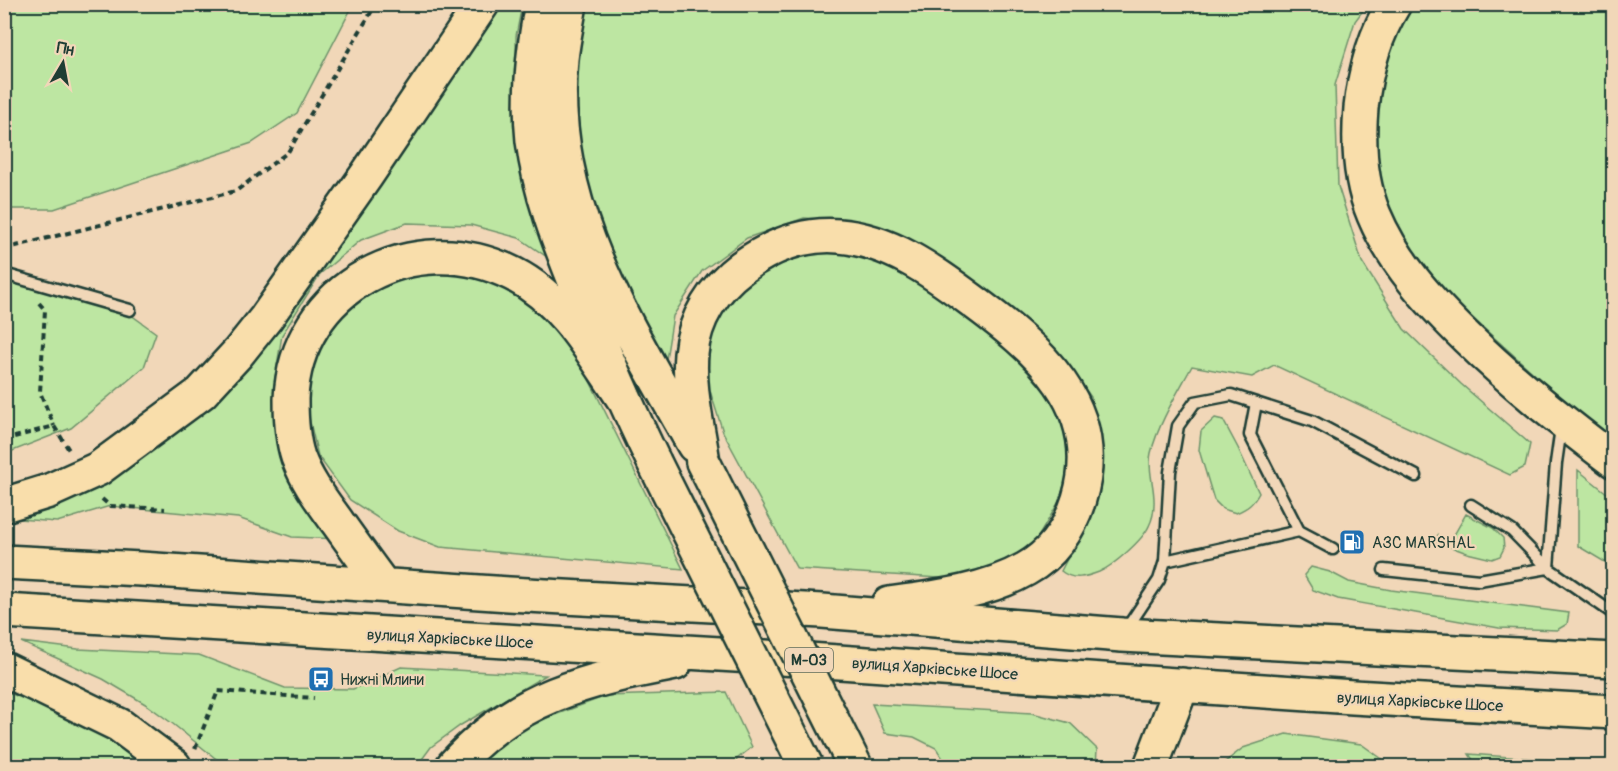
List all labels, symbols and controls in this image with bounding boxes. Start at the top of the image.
north arrow [33,33,93,93]
text: Пн [55,38,76,61]
fuel station icon: АЗС MARSHAL [1337,527,1367,557]
place label: АЗС MARSHAL [1372,533,1475,553]
street label: вулиця Харківське Шосе [366,625,534,653]
road number: М-03 [785,648,833,672]
street label: вулиця Харківське Шосе [851,653,1019,685]
bus stop icon: Нижні Млини [306,664,336,694]
place label: Нижні Млини [340,670,424,690]
street label: вулиця Харківське Шосе [1336,688,1504,716]

